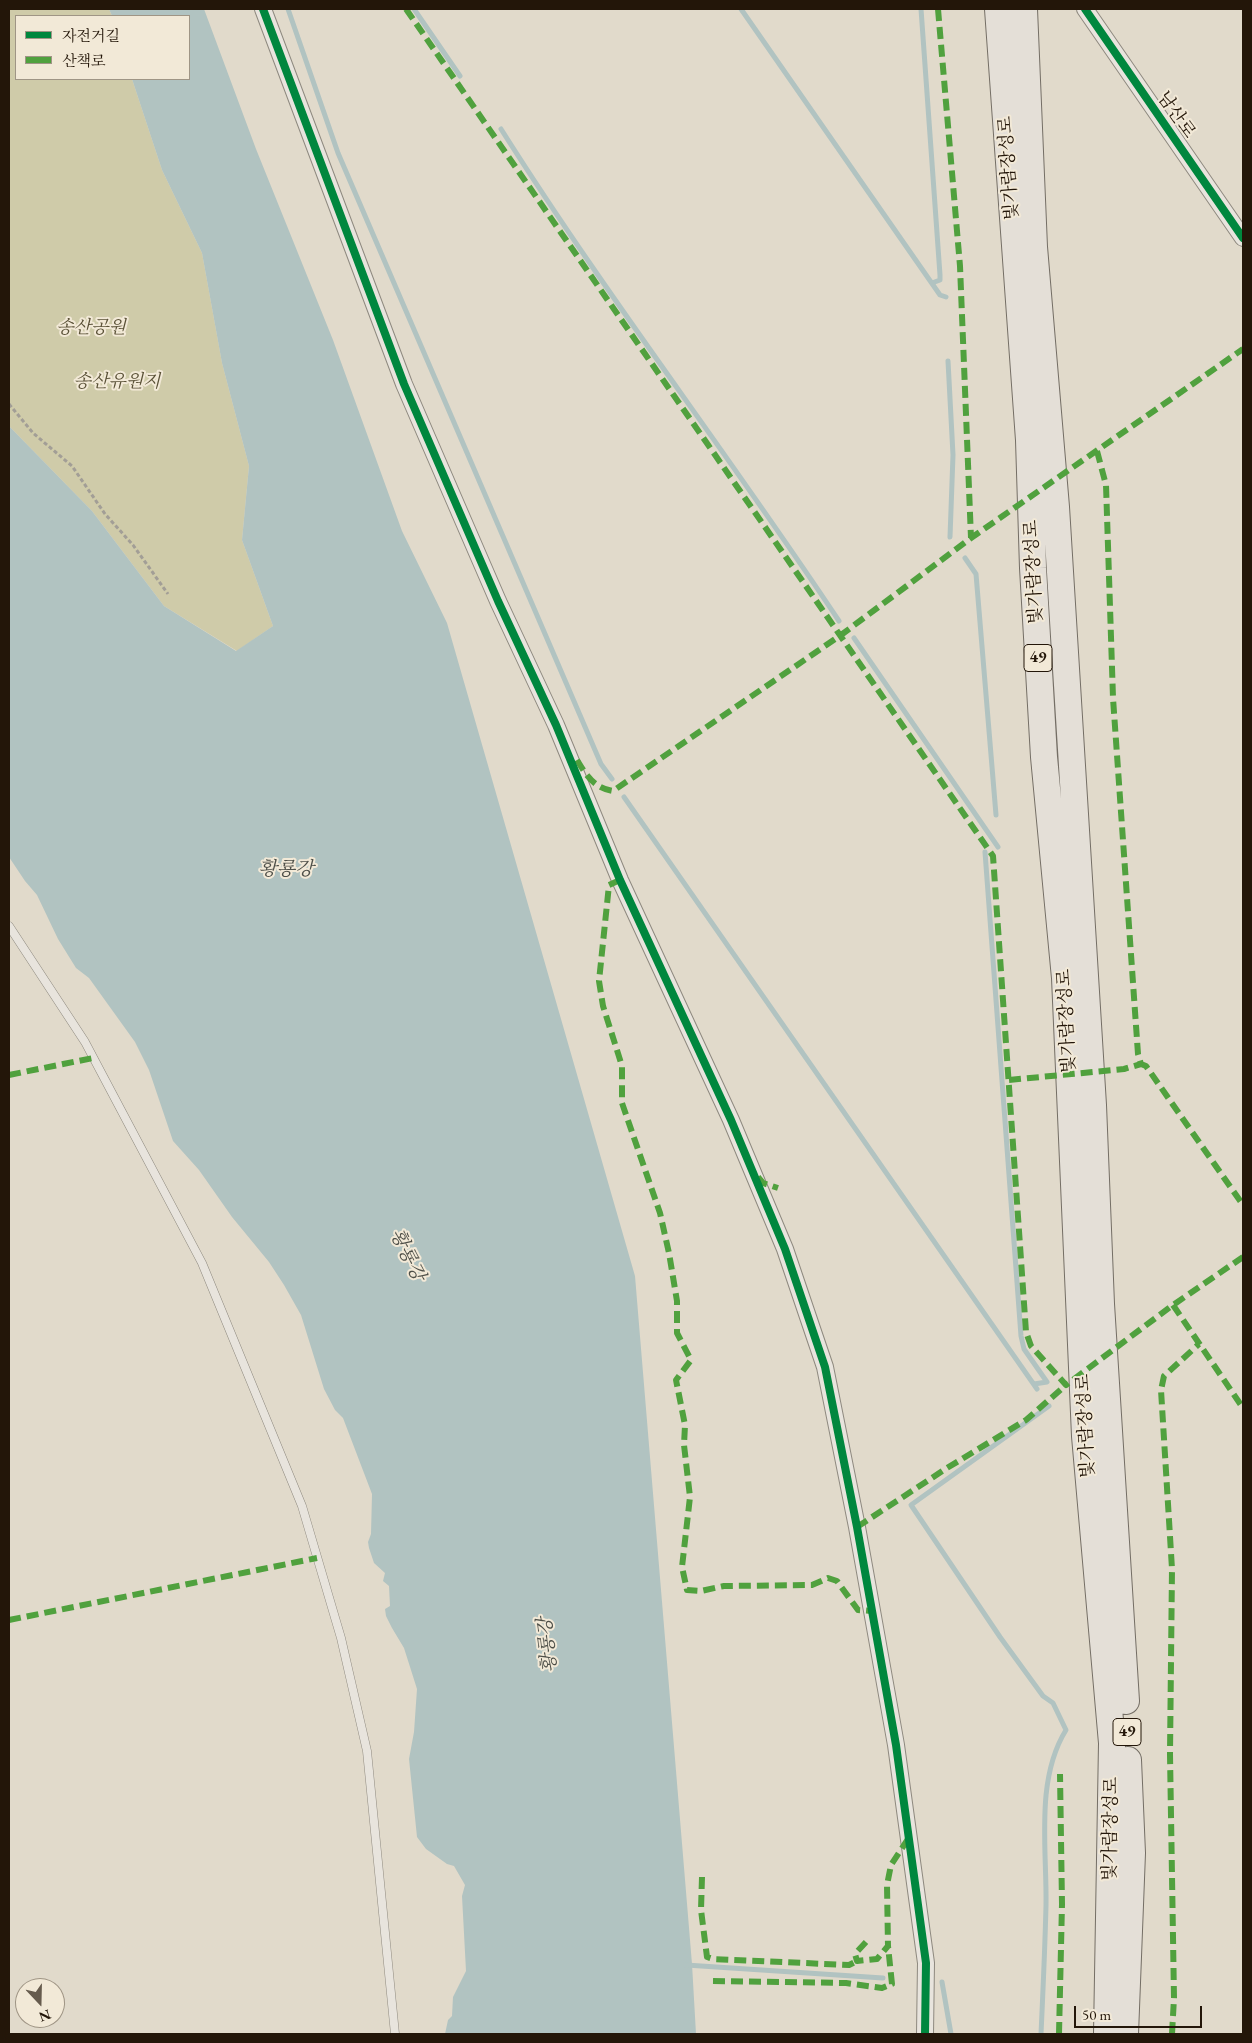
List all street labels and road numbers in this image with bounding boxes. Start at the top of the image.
street label: 남산로 [1152,87,1200,143]
street label: 빛가람장성로 [995,115,1023,221]
street label: 빛가람장성로 [1020,519,1048,625]
road number: 49 [1024,644,1052,671]
street label: 빛가람장성로 [1053,968,1081,1074]
street label: 빛가람장성로 [1072,1373,1100,1479]
road number: 49 [1113,1718,1141,1745]
street label: 빛가람장성로 [1099,1777,1123,1881]

